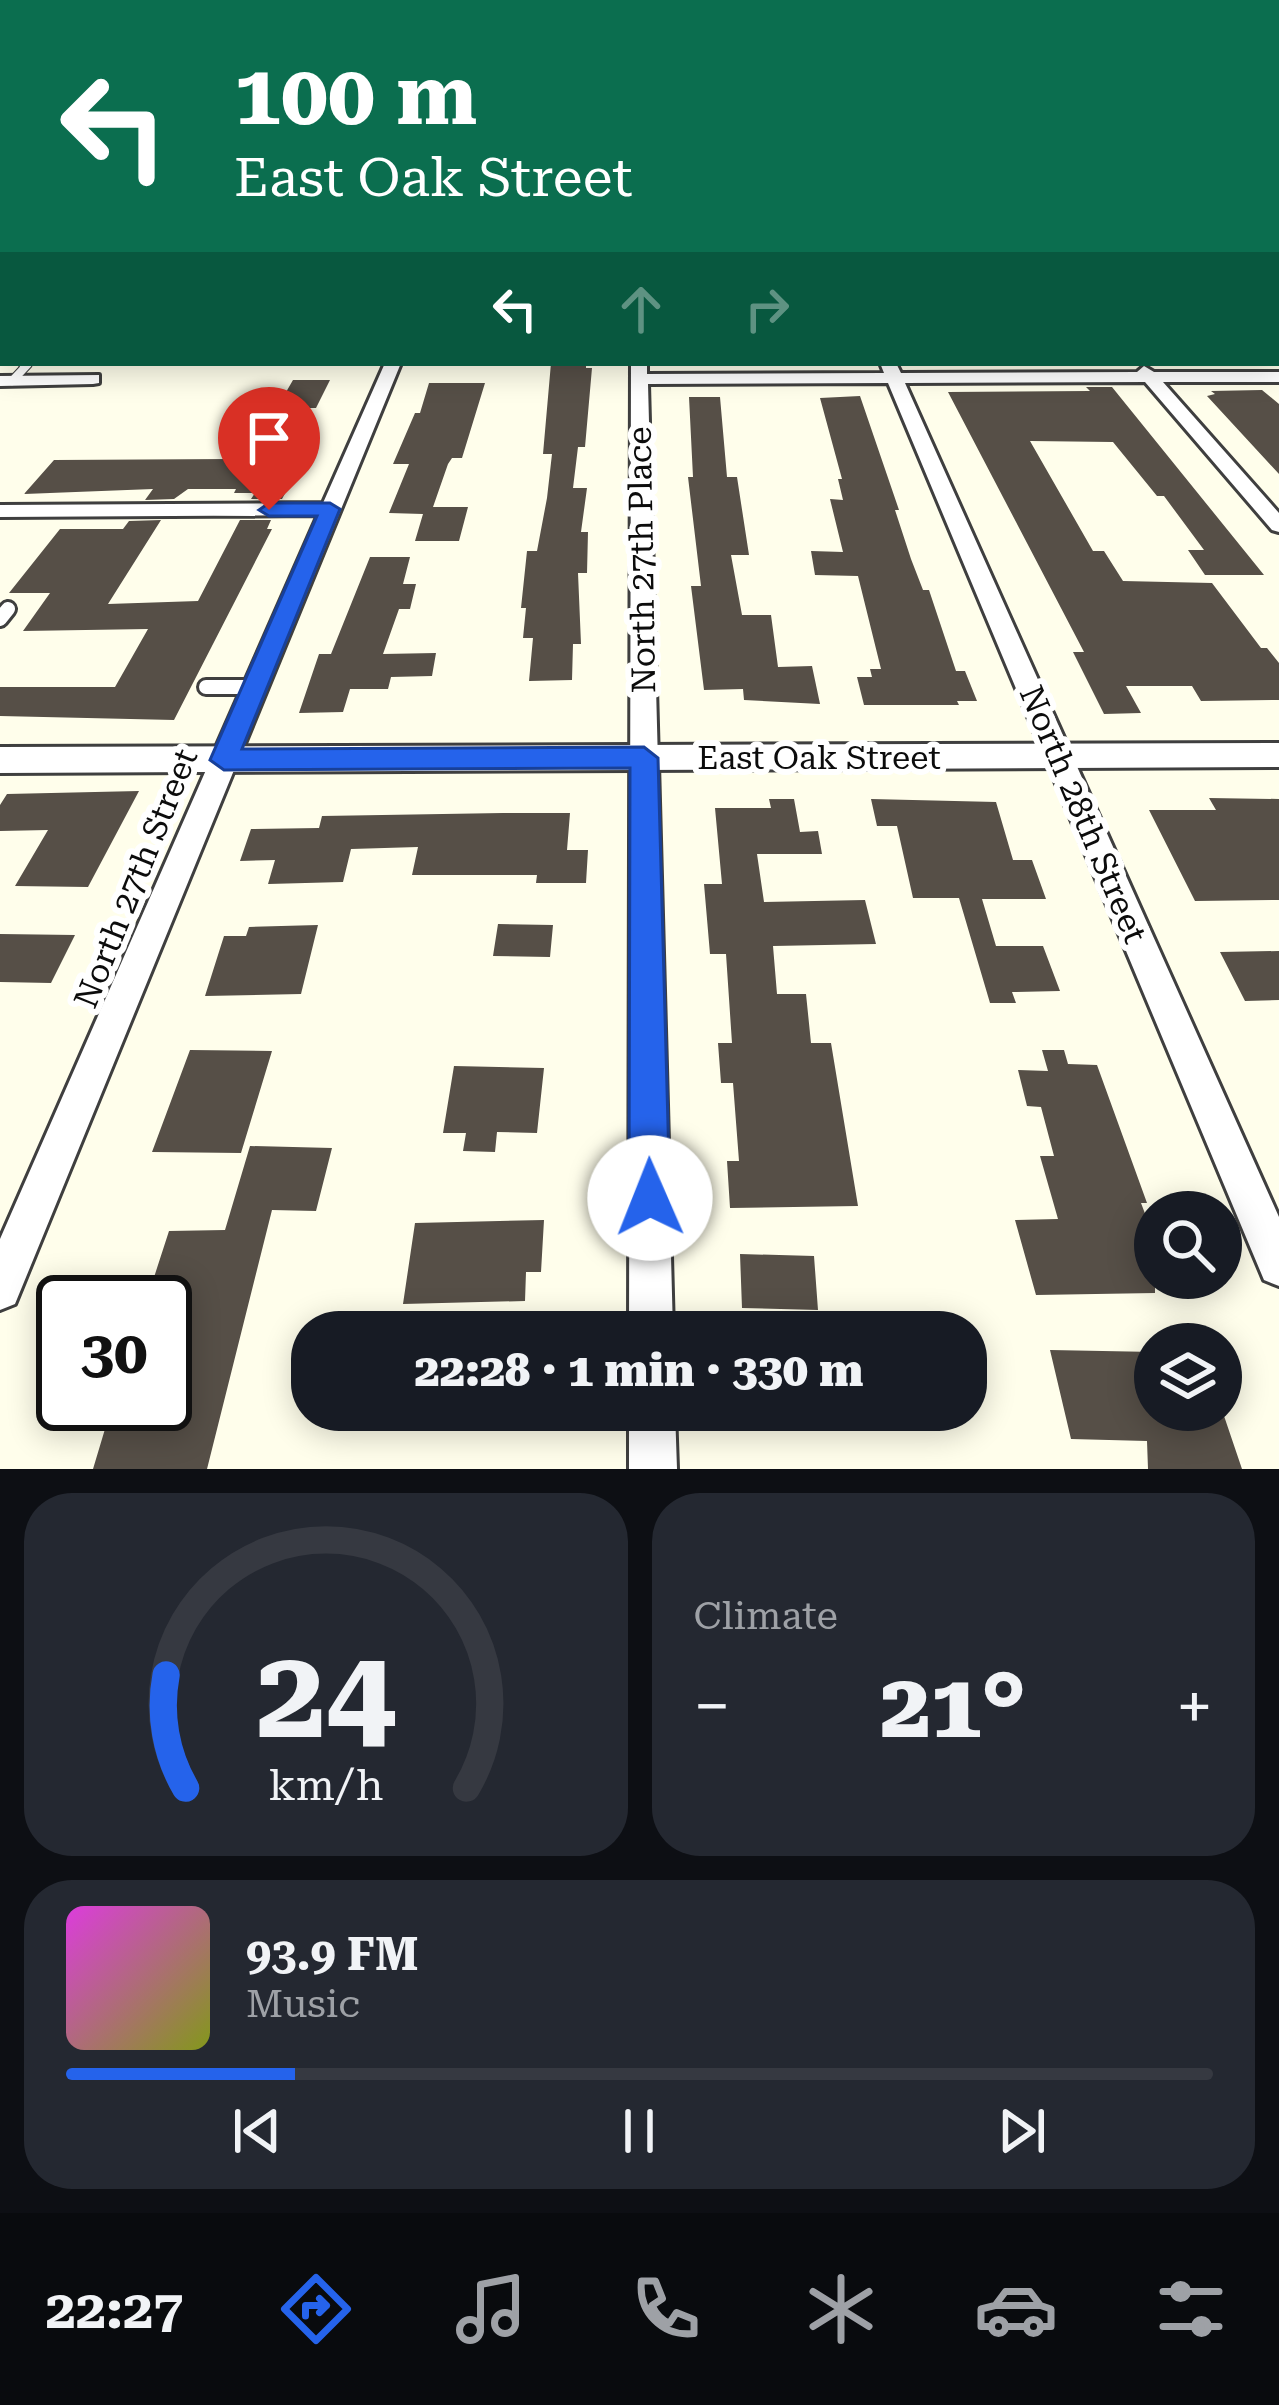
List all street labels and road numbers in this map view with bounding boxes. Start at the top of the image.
street label: North 27th Place [620,426,663,694]
street label: North 28th Street [1012,680,1155,949]
street label: East Oak Street [697,738,941,777]
street label: North 27th Street [66,743,205,1013]

